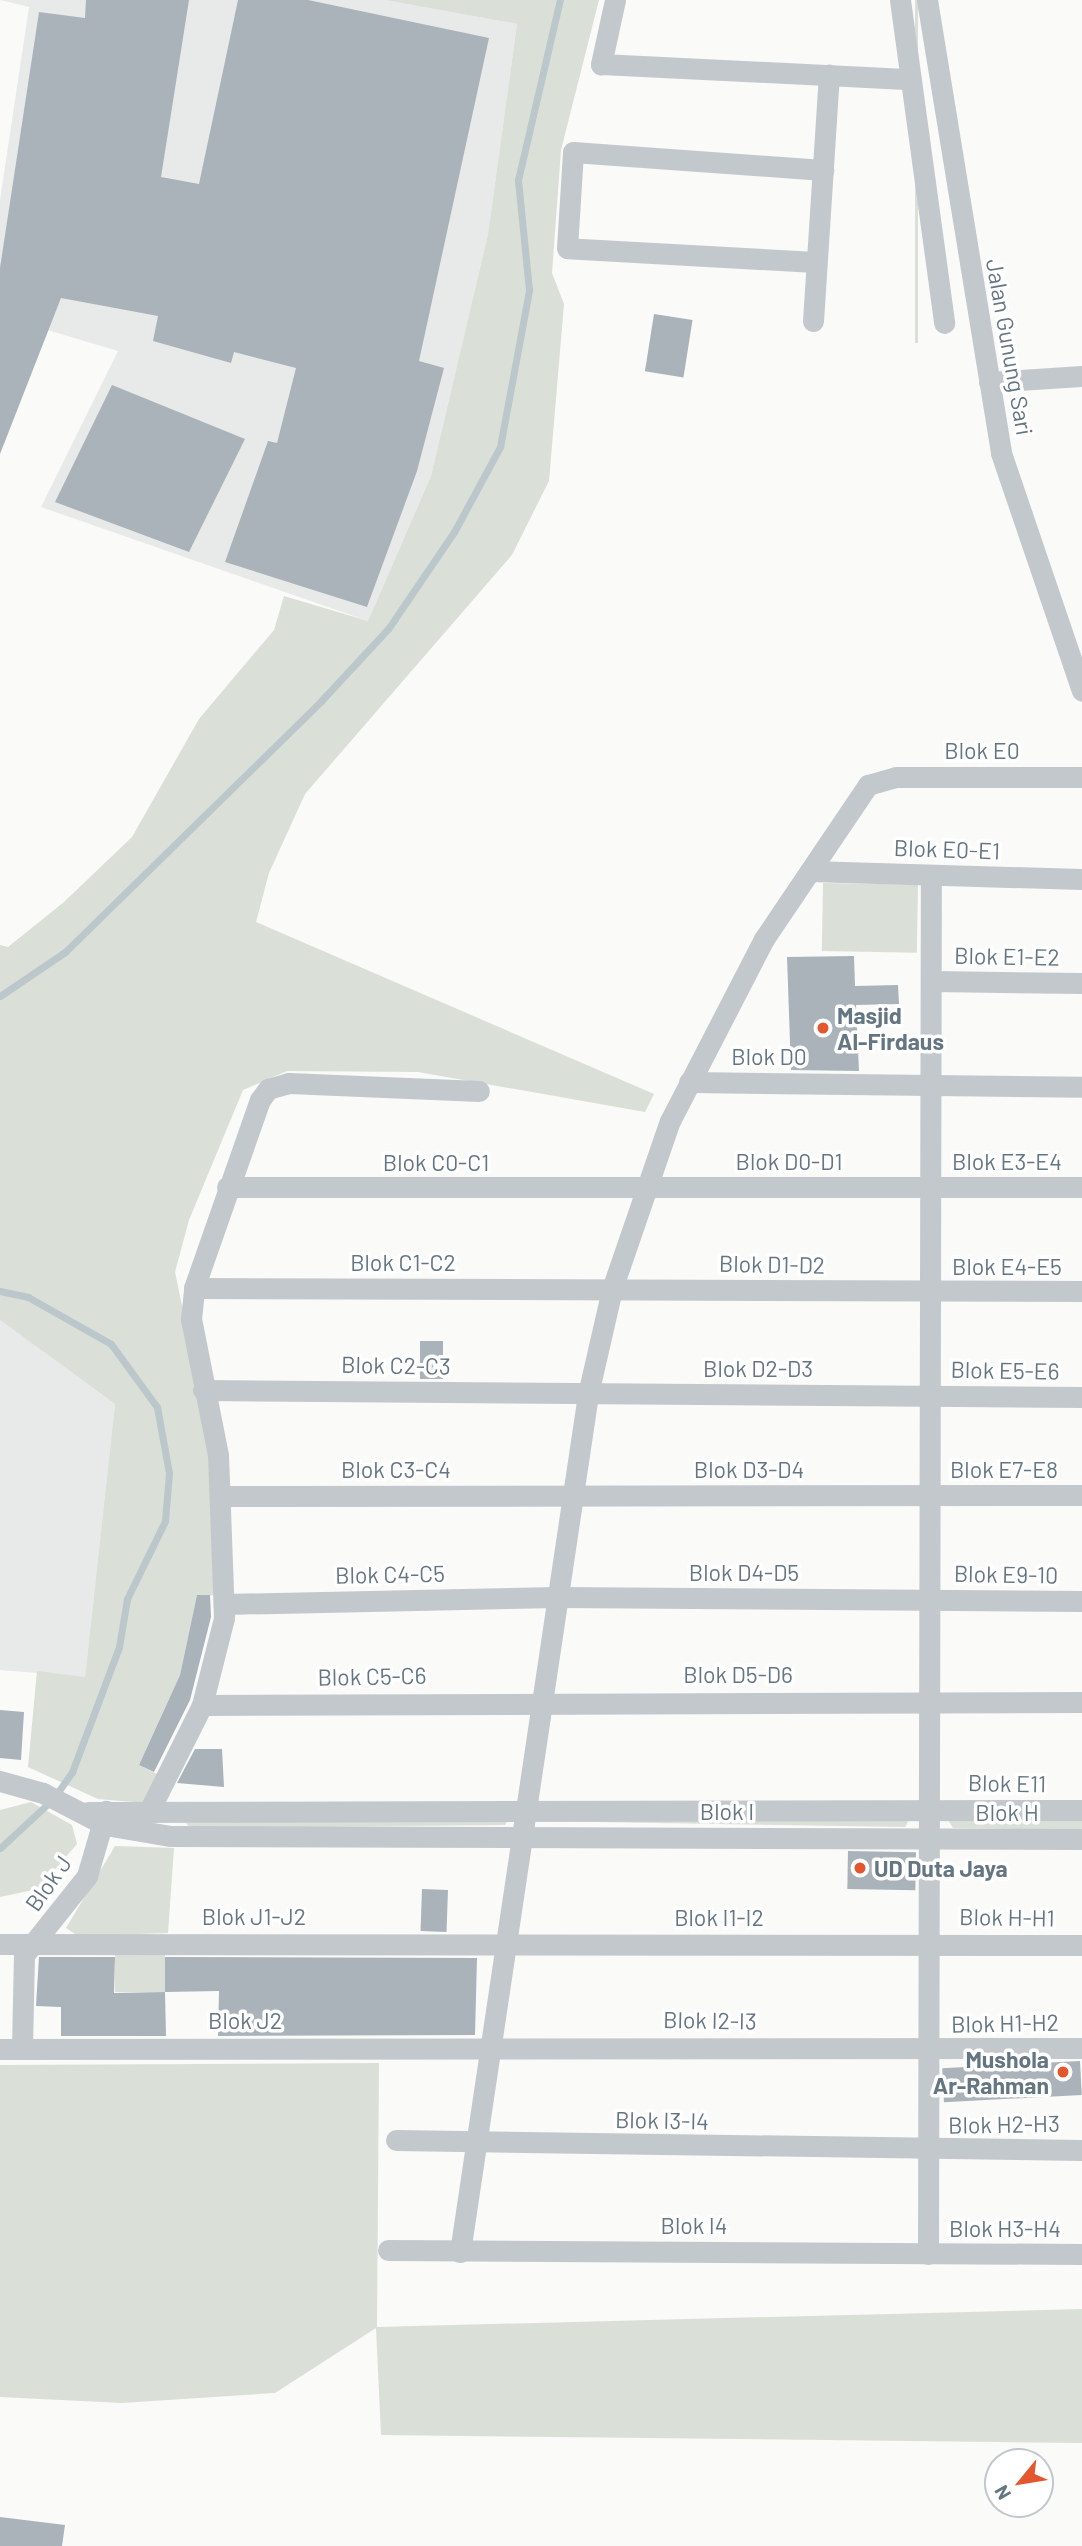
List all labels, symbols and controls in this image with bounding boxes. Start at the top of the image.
street label: Jalan Gunung Sari [981,257,1039,437]
street label: Blok E0 [944,736,1020,764]
street label: Blok E0-E1 [893,833,1001,865]
street label: Blok E1-E2 [954,941,1060,971]
place label: Masjid Al-Firdaus [837,1001,944,1055]
marker: Masjid Al-Firdaus [815,1020,831,1036]
street label: Blok D0 [731,1042,807,1070]
street label: Blok D0-D1 [736,1147,842,1175]
street label: Blok E3-E4 [952,1147,1062,1175]
street label: Blok C0-C1 [383,1148,489,1176]
street label: Blok C1-C2 [350,1248,456,1276]
street label: Blok D1-D2 [719,1249,825,1279]
street label: Blok E4-E5 [952,1252,1062,1280]
street label: Blok C2-C3 [341,1350,451,1380]
street label: Blok D2-D3 [703,1354,813,1382]
street label: Blok E5-E6 [950,1355,1060,1385]
street label: Blok C3-C4 [341,1455,451,1483]
street label: Blok D3-D4 [694,1455,804,1483]
street label: Blok E7-E8 [950,1455,1058,1483]
street label: Blok D4-D5 [689,1558,799,1586]
street label: Blok C4-C5 [335,1559,445,1589]
street label: Blok E9-10 [954,1559,1058,1589]
street label: Blok D5-D6 [683,1660,793,1688]
street label: Blok C5-C6 [317,1661,427,1691]
street label: Blok E11 [968,1769,1046,1797]
street label: Blok I [700,1797,754,1825]
street label: Blok H [975,1798,1039,1826]
street label: Blok J [19,1850,77,1916]
place label: UD Duta Jaya [874,1854,1008,1882]
marker: UD Duta Jaya [852,1860,868,1876]
street label: Blok J1-J2 [202,1902,306,1930]
street label: Blok H-H1 [959,1902,1055,1932]
street label: Blok I1-I2 [674,1903,764,1931]
street label: Blok I2-I3 [663,2005,757,2035]
street label: Blok J2 [208,2006,282,2034]
street label: Blok H1-H2 [951,2008,1059,2038]
place label: Mushola Ar-Rahman [933,2045,1049,2099]
marker: Mushola Ar-Rahman [1055,2064,1071,2080]
street label: Blok I3-I4 [615,2105,709,2135]
street label: Blok H2-H3 [948,2109,1060,2139]
street label: Blok I4 [661,2211,727,2239]
street label: Blok H3-H4 [949,2214,1061,2242]
north arrow [984,2448,1054,2518]
text: N [989,2482,1015,2504]

